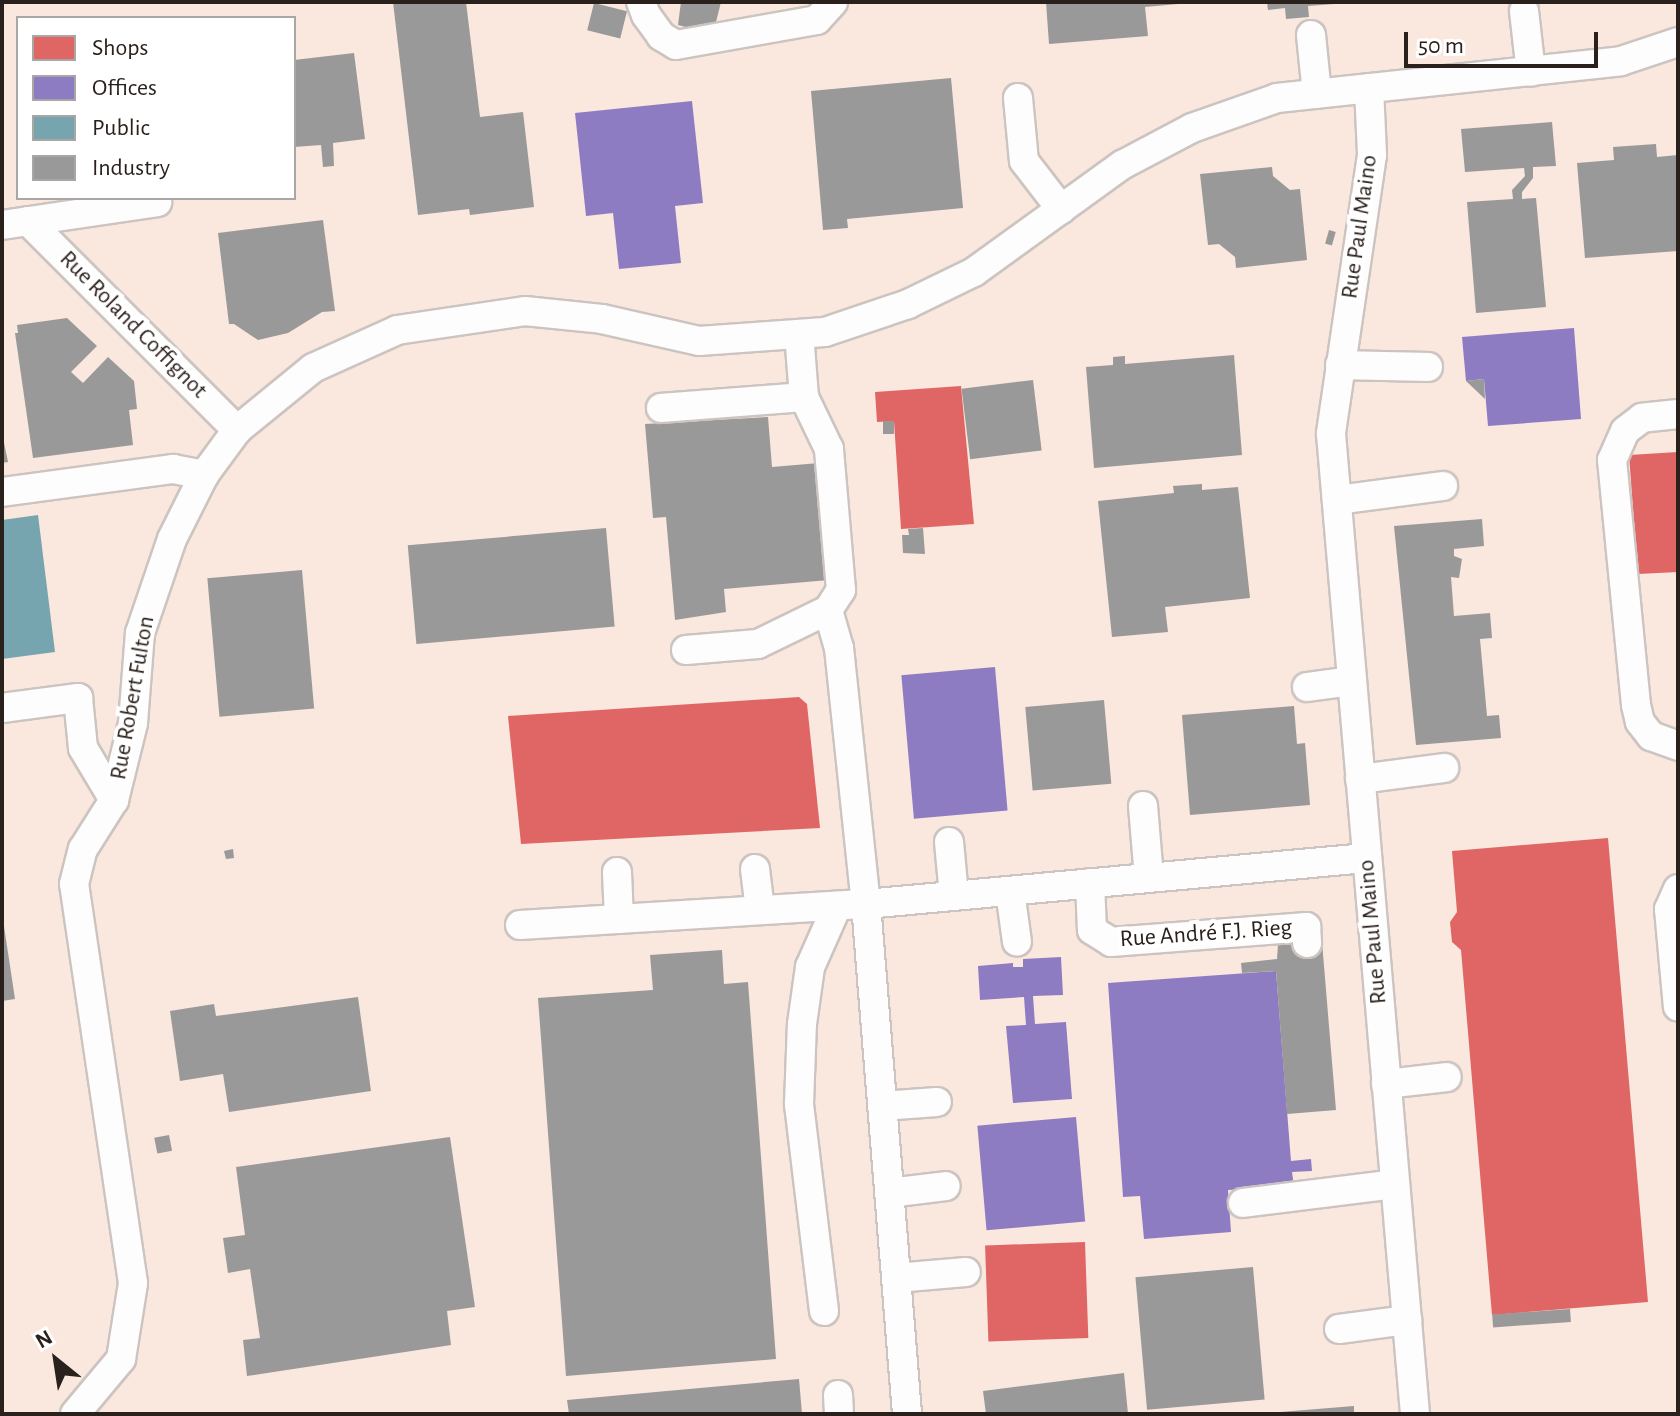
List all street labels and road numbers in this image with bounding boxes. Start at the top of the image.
street label: Rue Paul Maino [1336,153,1384,301]
street label: Rue Roland Coffignot [53,245,213,405]
street label: Rue Robert Fulton [104,614,162,782]
street label: Rue Paul Maino [1352,859,1394,1005]
street label: Rue André F.J. Rieg [1119,914,1293,954]

